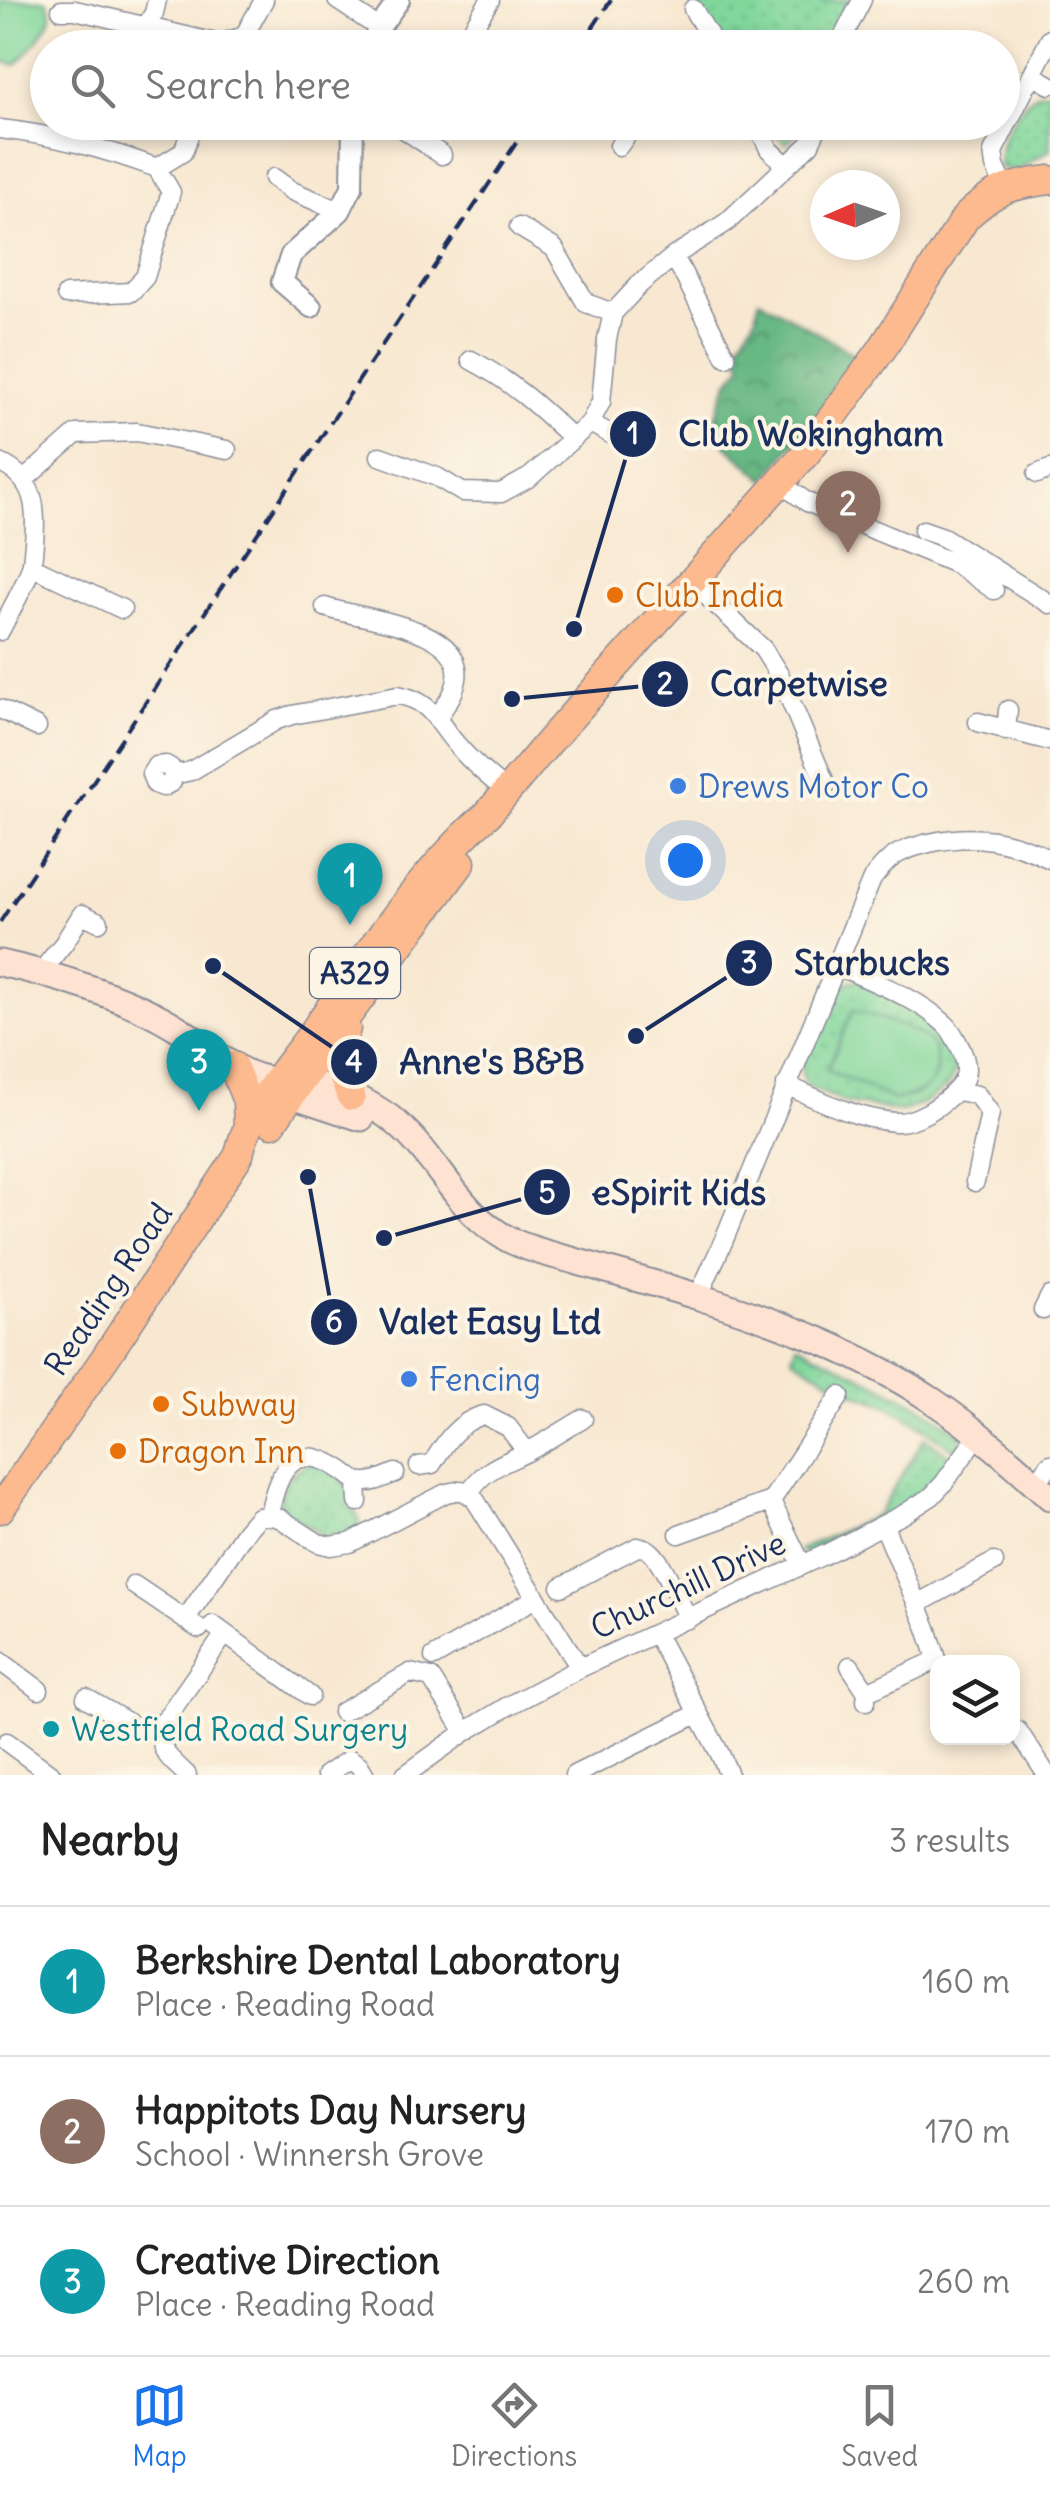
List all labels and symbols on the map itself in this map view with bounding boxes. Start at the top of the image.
north arrow [810,170,900,260]
callout: Club Wokingham [608,401,964,466]
text: Club Wokingham [678,411,944,455]
text: 1 [627,414,639,452]
pin: 2 [816,470,880,553]
place label: Club India [635,575,784,616]
marker: Club India [604,584,626,606]
callout: Carpetwise [640,651,907,716]
text: Carpetwise [710,661,888,705]
text: 2 [657,664,673,702]
place label: Drews Motor Co [698,766,929,807]
marker: Drews Motor Co [667,775,689,797]
your location [660,835,711,886]
pin: 1 [318,842,382,925]
callout: Starbucks [724,930,970,995]
text: Starbucks [794,940,950,984]
text: 3 [740,943,758,981]
road number: A329 [310,948,400,998]
pin: 3 [166,1028,232,1111]
callout: Anne's B&B [329,1029,605,1094]
text: Anne's B&B [399,1039,585,1083]
text: 4 [345,1042,363,1080]
callout: eSpirit Kids [522,1160,786,1225]
text: eSpirit Kids [592,1170,766,1214]
text: 5 [538,1173,556,1211]
street label: Reading Road [35,1195,181,1383]
callout: Valet Easy Ltd [309,1289,621,1354]
text: Valet Easy Ltd [379,1299,601,1343]
text: 6 [325,1302,343,1340]
place label: Fencing [429,1359,541,1400]
marker: Fencing [398,1368,420,1390]
place label: Subway [181,1384,297,1425]
marker: Subway [150,1393,172,1415]
place label: Dragon Inn [138,1431,304,1472]
marker: Dragon Inn [107,1440,129,1462]
street label: Churchill Drive [584,1522,792,1648]
place label: Westfield Road Surgery [71,1709,408,1750]
marker: Westfield Road Surgery [40,1718,62,1740]

